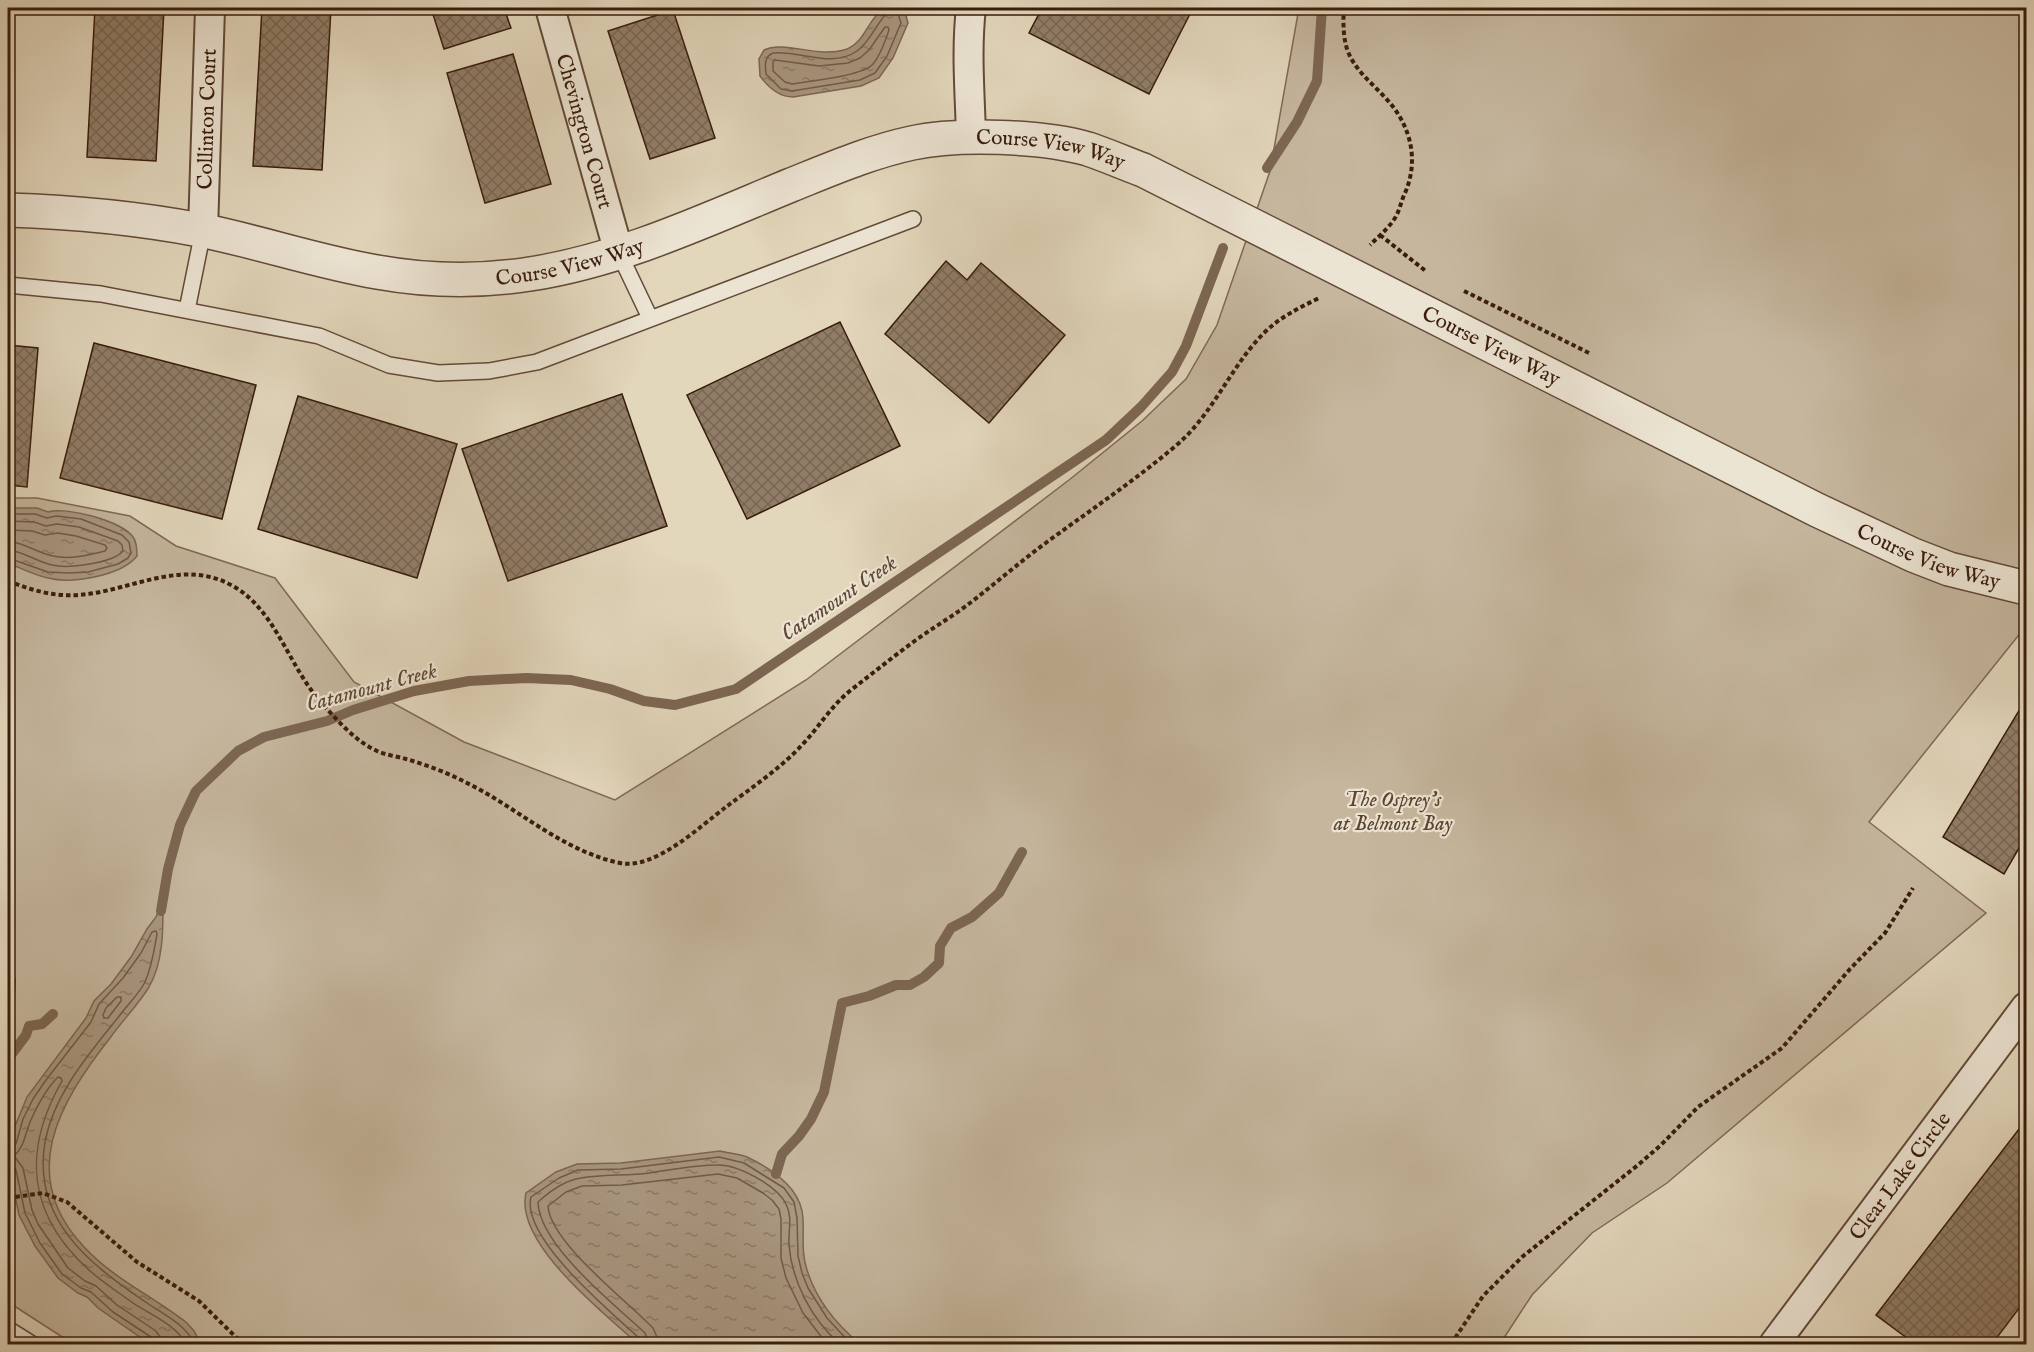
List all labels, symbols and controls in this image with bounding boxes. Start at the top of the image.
street label: Collinton Court [192,48,224,190]
street label: Chevington Court [549,51,618,212]
street label: Course View Way [976,125,1129,177]
street label: Course View Way [494,233,649,293]
street label: Course View Way [1417,301,1565,394]
street label: Course View Way [1852,518,2003,596]
water label: Catamount Creek [776,549,903,648]
water label: Catamount Creek [303,657,440,719]
park label: The Osprey's at Belmont Bay [1333,787,1452,838]
street label: Clear Lake Circle [1844,1107,1958,1246]

